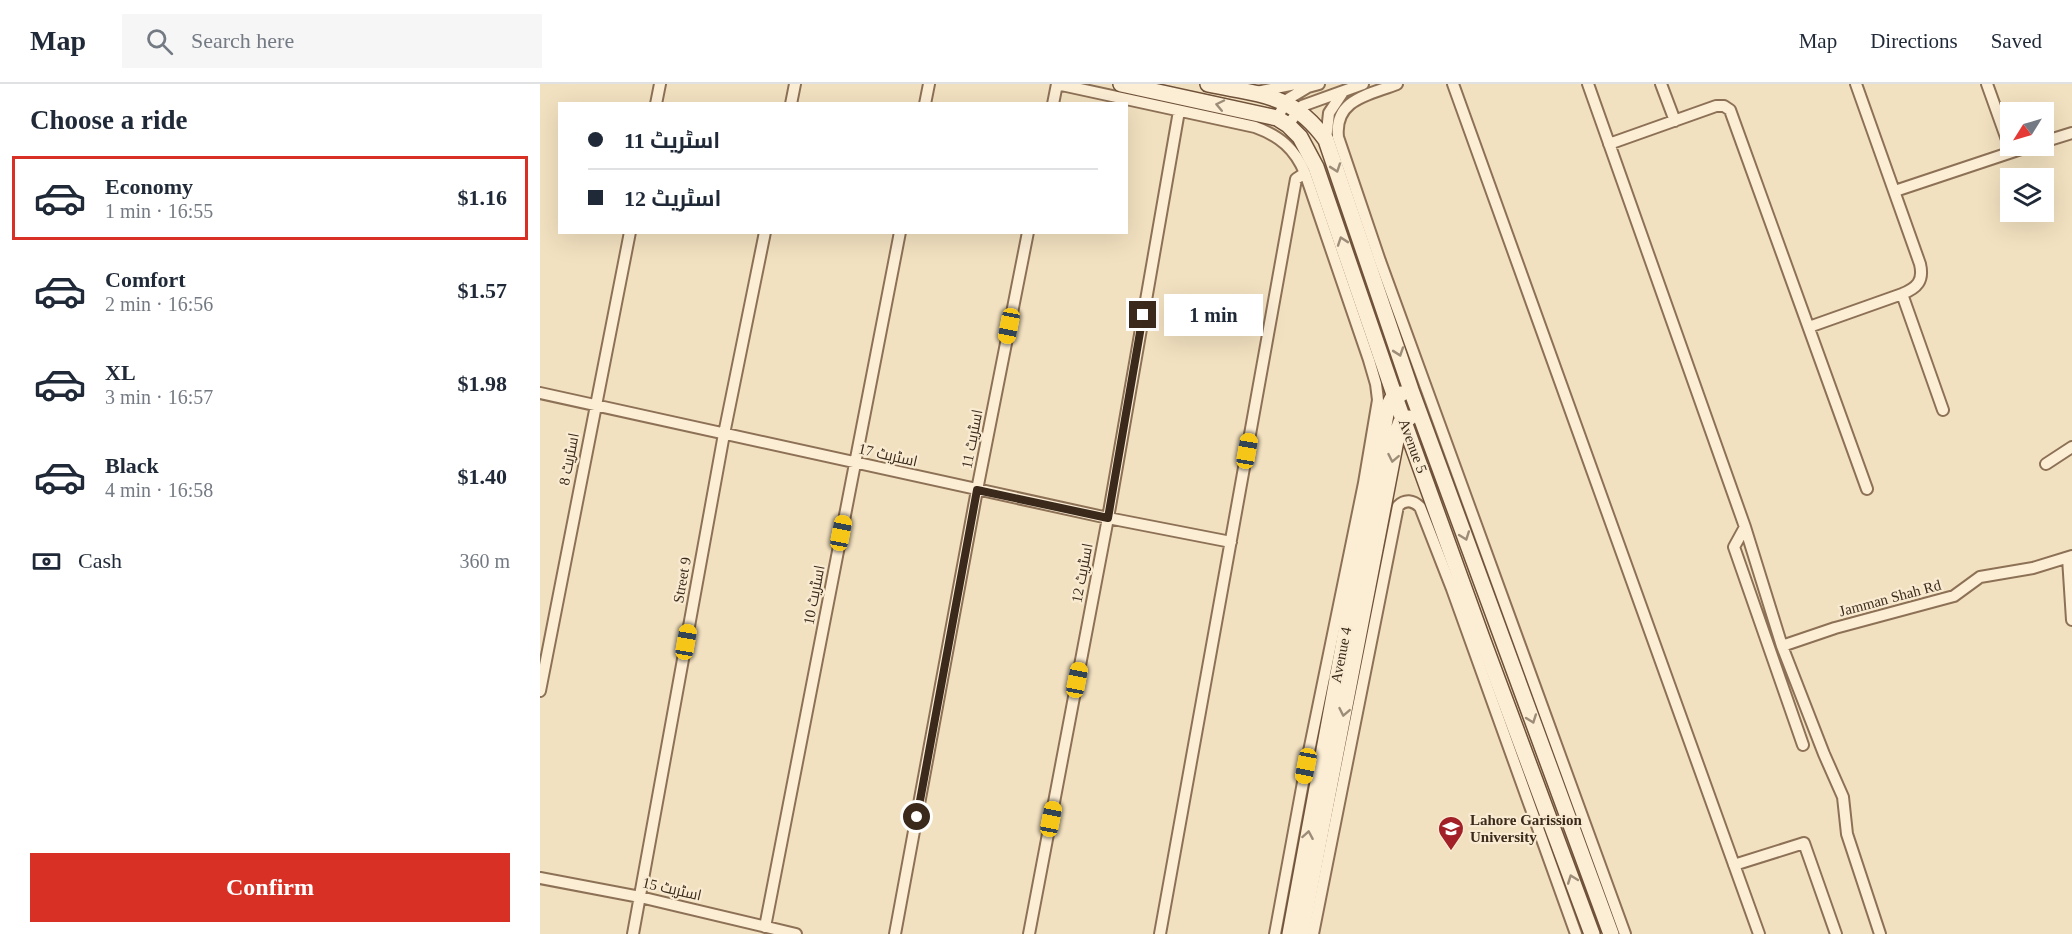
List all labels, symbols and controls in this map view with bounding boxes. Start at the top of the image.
search box [122,14,542,68]
text: Map [30,25,86,56]
icon: search [143,25,176,58]
text: Search here [191,28,294,53]
text: Map [1799,29,1837,53]
text: Directions [1870,29,1958,53]
text: Saved [1991,29,2042,53]
one-way arrow [1215,99,1225,112]
north arrow [2000,102,2054,156]
map controls [2000,102,2054,222]
text: Choose a ride [30,105,188,135]
text: اسٹریٹ 11 [624,128,720,153]
one-way arrow [1328,162,1341,173]
button: layers [2000,168,2054,222]
icon: car [33,171,87,225]
text: Economy [105,174,193,199]
text: $1.16 [458,185,507,210]
text: اسٹریٹ 12 [624,186,721,211]
text: 1 min · 16:55 [105,200,213,222]
one-way arrow [1336,236,1349,247]
icon: car [33,264,87,318]
text: Comfort [105,267,186,292]
text: $1.57 [458,278,507,303]
text: 2 min · 16:56 [105,293,213,315]
callout: 1 min [1164,294,1263,336]
route end [1129,301,1156,328]
text: 1 min [1189,304,1238,326]
car [997,307,1021,345]
one-way arrow [1392,346,1404,357]
icon: car [33,357,87,411]
text: XL [105,360,136,385]
text: $1.98 [458,371,507,396]
text: 3 min · 16:57 [105,386,213,408]
street label: اسٹریٹ 11 [958,408,987,470]
street label: Avenue 5 [1396,417,1430,475]
street label: اسٹریٹ 8 [556,432,583,487]
car [1235,432,1259,470]
street label: اسٹریٹ 17 [857,440,919,471]
icon: car [33,450,87,504]
text: Black [105,453,159,478]
one-way arrow [1387,453,1400,463]
text: $1.40 [458,464,507,489]
text: 4 min · 16:58 [105,479,213,501]
car [829,514,853,552]
one-way arrow [1458,530,1470,541]
street label: اسٹریٹ 12 [1068,542,1097,604]
icon: cash [30,545,63,578]
text: Cash [78,548,122,573]
text: 360 m [459,550,510,572]
street label: Street 9 [670,556,694,604]
street label: اسٹریٹ 10 [800,564,829,626]
street label: Jamman Shah Rd [1837,577,1943,619]
car [674,623,698,661]
street label: Avenue 4 [1328,625,1354,684]
car [1065,661,1089,699]
one-way arrow [1338,706,1351,716]
one-way arrow [1525,713,1538,724]
car [1294,747,1318,785]
car [1039,800,1063,838]
route start [903,803,930,830]
place label: Lahore Garission University [1470,812,1582,845]
school or university icon: Lahore Garission University [1436,814,1466,852]
one-way arrow [1301,830,1314,840]
button: Confirm [30,853,510,922]
street label: اسٹریٹ 15 [641,874,703,905]
one-way arrow [1566,874,1579,885]

